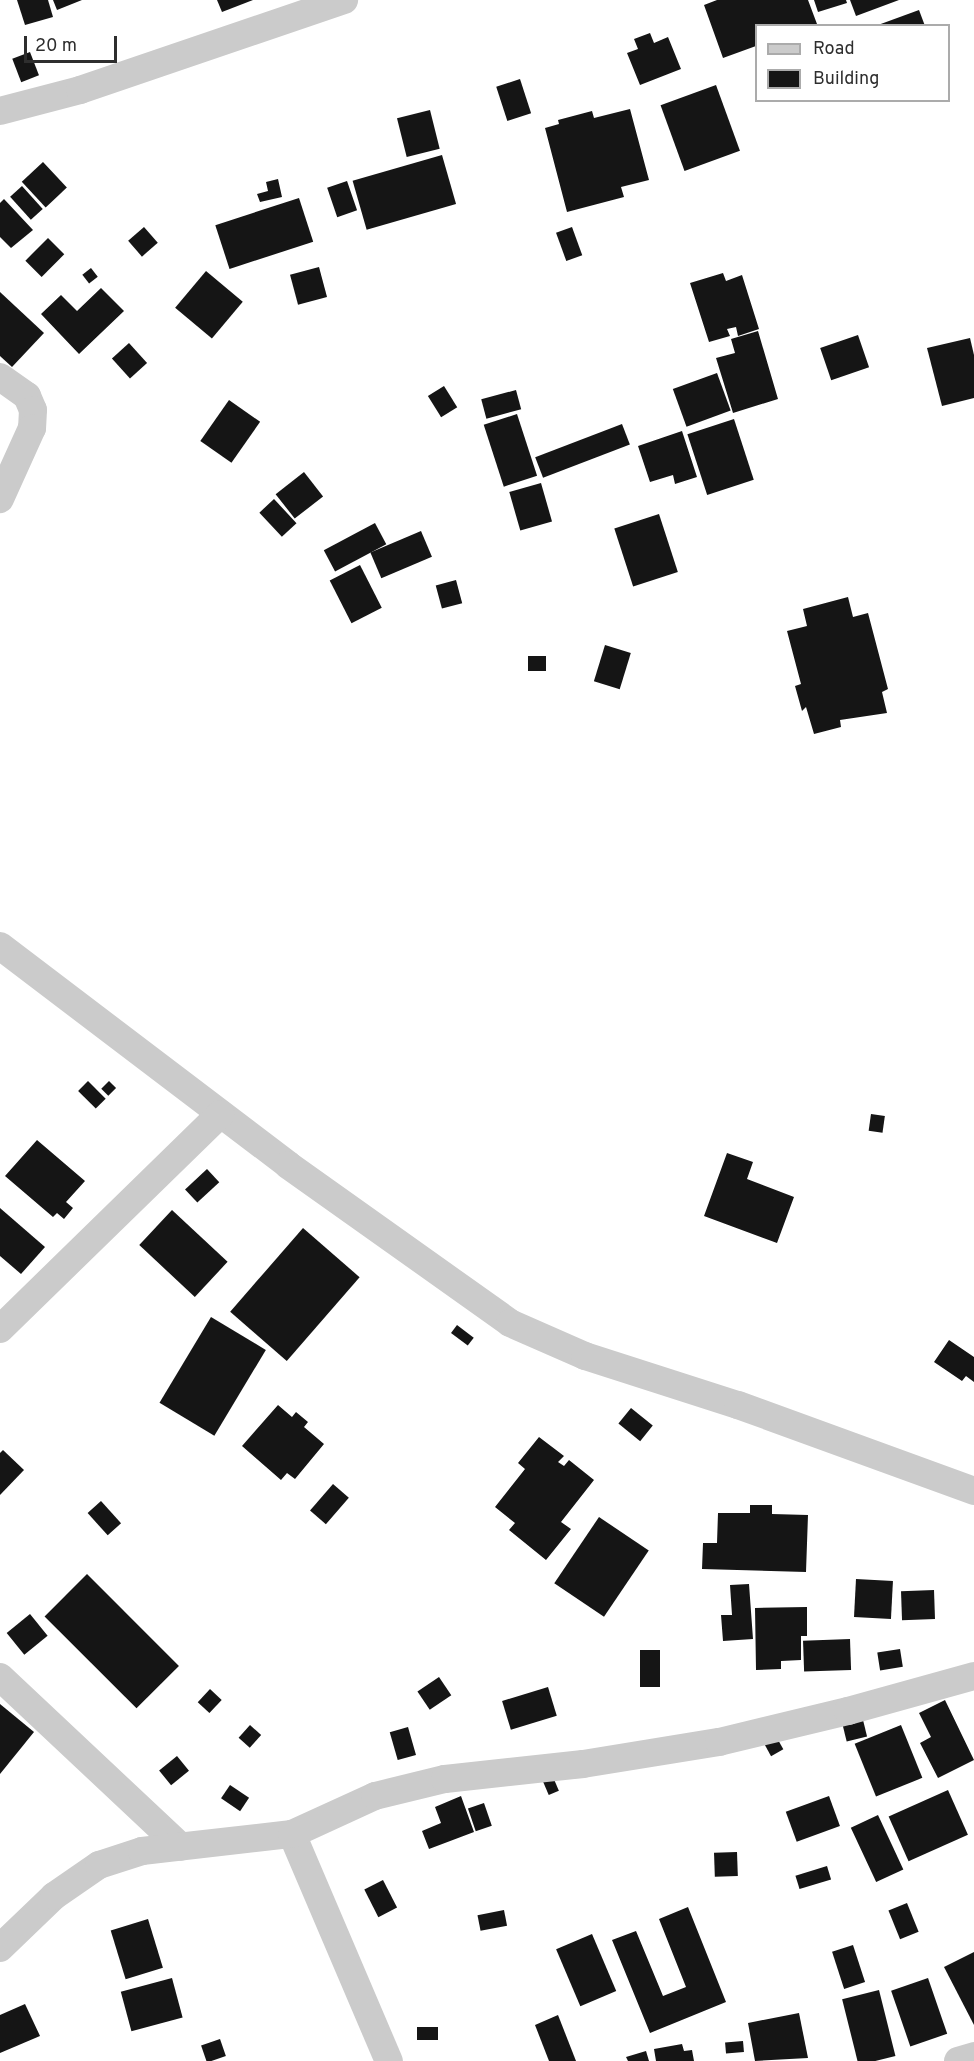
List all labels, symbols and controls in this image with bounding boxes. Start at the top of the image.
scale bar [27,24,120,62]
legend [755,24,950,102]
text: 20 m [35,35,77,58]
text: Road [813,38,855,61]
text: Building [813,68,879,91]

